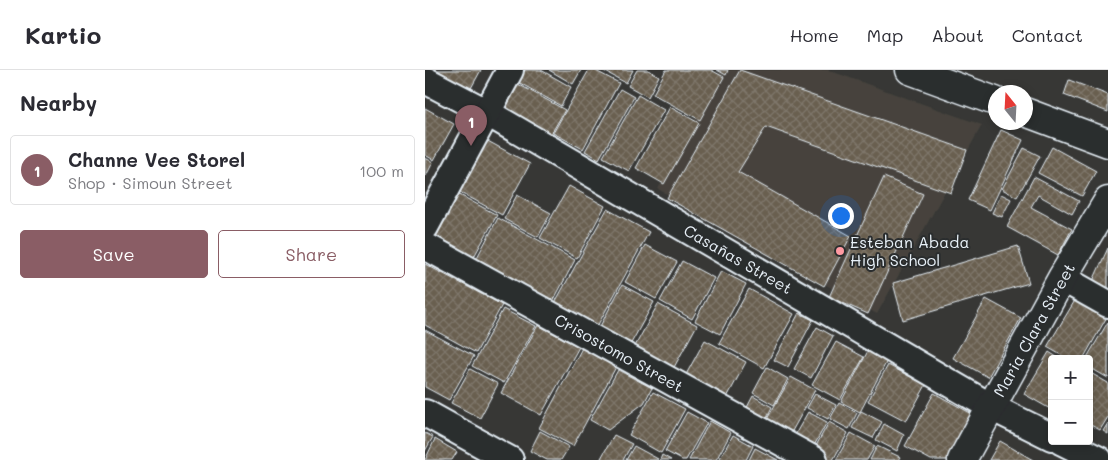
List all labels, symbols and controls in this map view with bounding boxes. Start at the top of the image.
text: Kartio [25,19,101,50]
text: Home [790,23,839,47]
text: Map [867,23,903,47]
text: About [931,23,984,47]
text: Contact [1012,23,1083,47]
north arrow [988,85,1033,130]
text: Nearby [20,89,97,116]
pin: 1 [455,105,487,146]
text: Channe Vee Storel [68,147,245,172]
text: 1 [33,160,41,181]
text: 100 m [359,160,404,181]
text: Shop · Simoun Street [68,172,232,193]
your location [828,203,854,229]
street label: Casañas Street [680,219,796,298]
button: Save [20,230,208,278]
button: Share [218,230,405,278]
place label: Esteban Abada High School [850,231,969,270]
marker: Esteban Abada High School [834,245,846,257]
street label: Maria Clara Street [988,259,1079,401]
street label: Crisostomo Street [551,308,687,397]
map controls [1048,355,1093,445]
button: + [1048,355,1093,400]
button: − [1048,400,1093,445]

